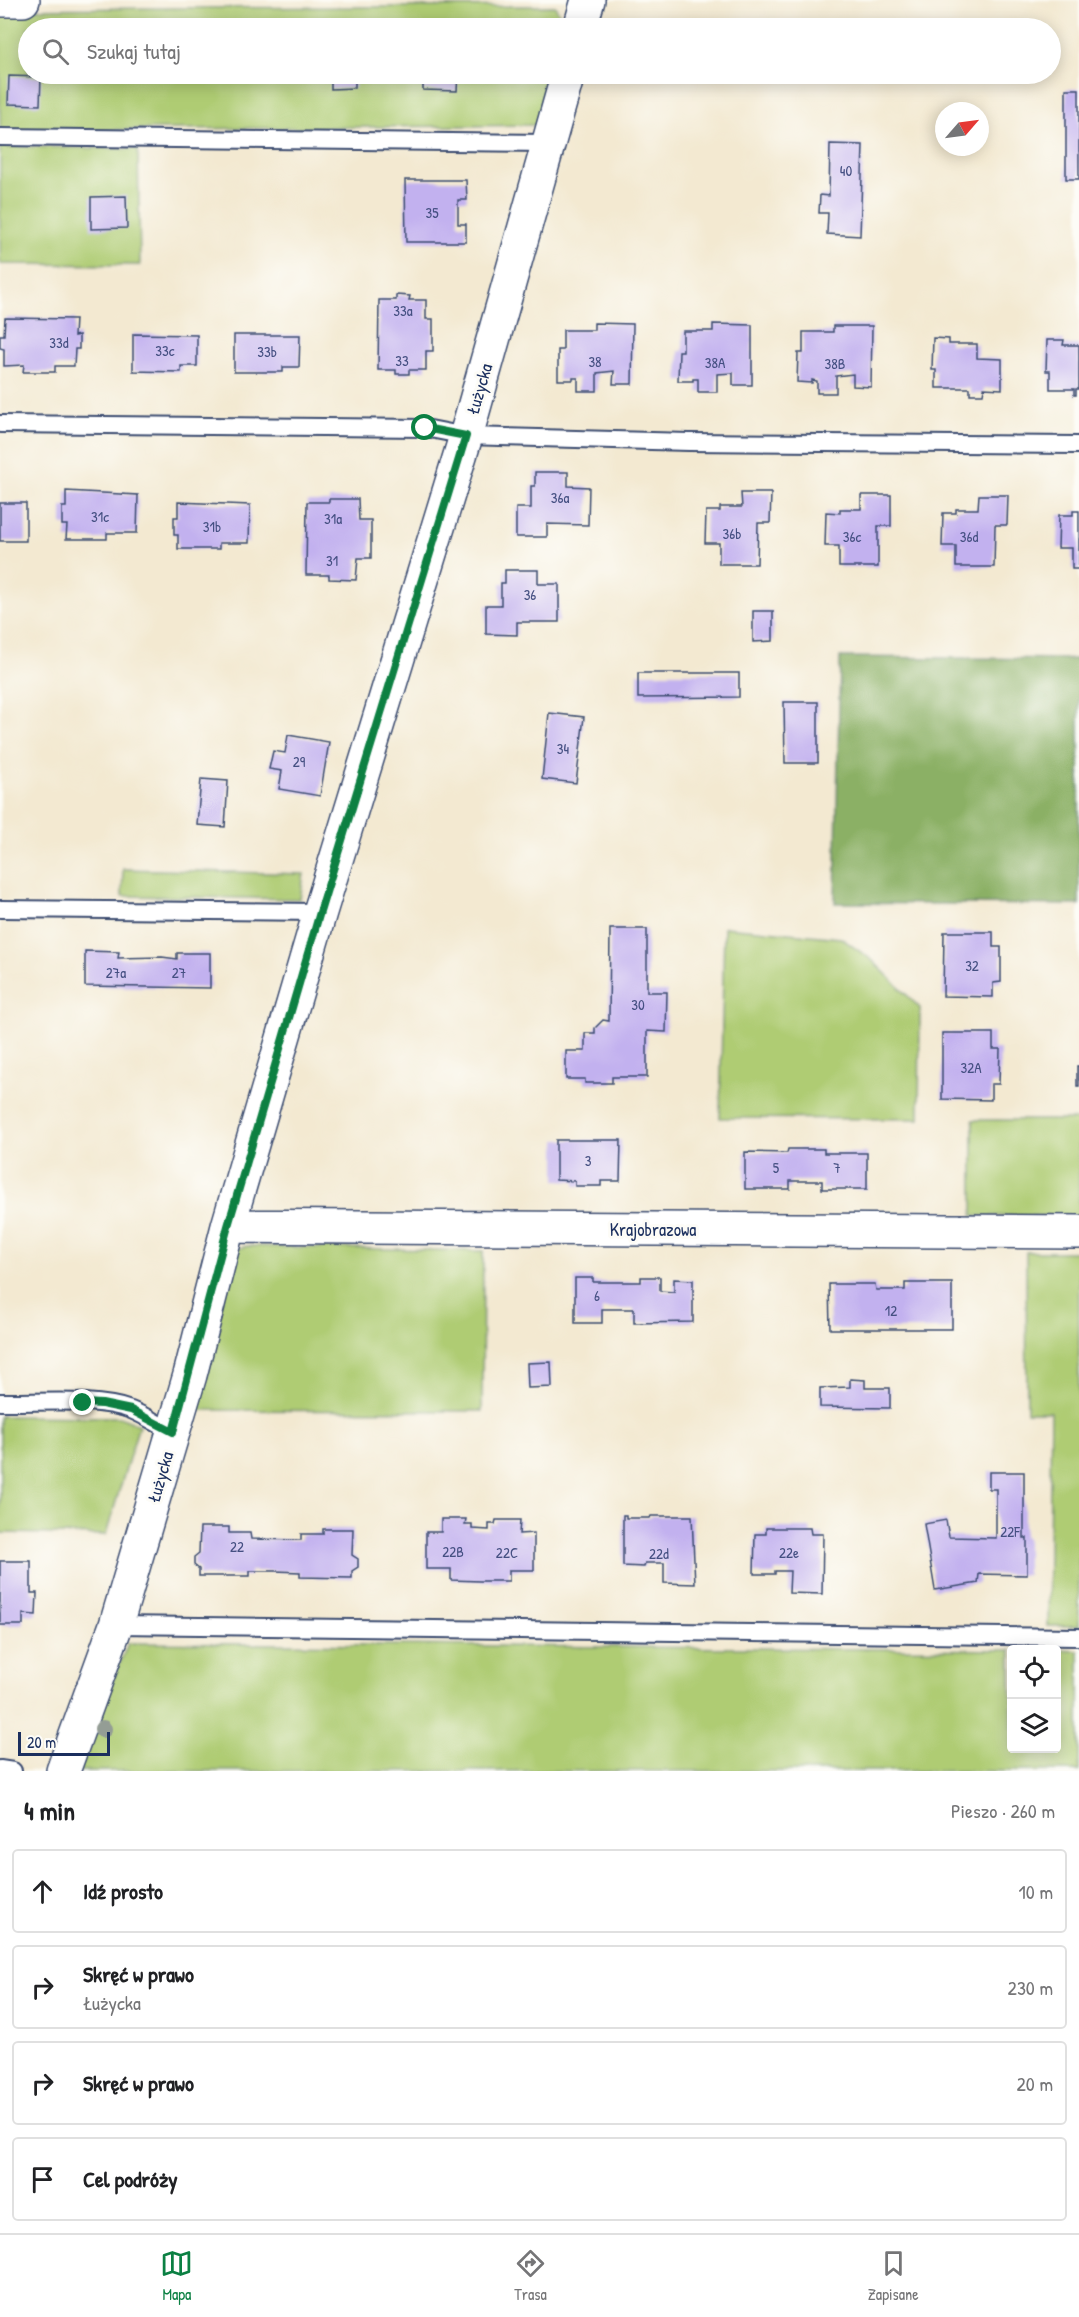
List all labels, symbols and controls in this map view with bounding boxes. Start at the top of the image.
search box [18,18,1061,84]
icon: search [39,35,72,68]
text: Szukaj tutaj [87,36,181,66]
north arrow [935,102,989,156]
house number: 40 [840,160,852,181]
house number: 35 [425,202,439,223]
house number: 33a [393,300,413,321]
house number: 33d [49,332,69,353]
house number: 33c [155,340,175,361]
house number: 33b [257,341,277,362]
house number: 33 [395,350,409,371]
house number: 38 [588,351,602,372]
house number: 38A [705,352,726,373]
house number: 38B [825,353,845,374]
street label: Łużycka [460,360,498,418]
route start [411,414,437,440]
house number: 36a [551,487,569,508]
house number: 31c [91,506,109,527]
house number: 31a [324,508,342,529]
house number: 31b [203,516,221,537]
house number: 36b [723,523,741,544]
house number: 36c [843,526,861,547]
house number: 36d [960,526,978,547]
house number: 31 [326,550,338,571]
house number: 36 [524,584,536,605]
house number: 34 [557,738,570,759]
house number: 29 [293,751,306,772]
house number: 32 [965,955,979,976]
house number: 27a [106,962,126,983]
house number: 27 [172,962,186,983]
house number: 30 [631,994,645,1015]
house number: 32A [960,1057,982,1078]
house number: 3 [585,1150,592,1171]
house number: 5 [773,1157,780,1178]
house number: 7 [833,1157,841,1178]
street label: Krajobrazowa [610,1217,696,1242]
house number: 6 [594,1285,600,1306]
house number: 12 [885,1300,897,1321]
route end [69,1389,95,1415]
street label: Łużycka [141,1448,179,1506]
house number: 22F [1000,1521,1020,1542]
house number: 22 [230,1536,244,1557]
house number: 22B [442,1541,464,1562]
house number: 22C [496,1542,518,1563]
house number: 22e [779,1542,799,1563]
house number: 22d [649,1543,669,1564]
map controls [1007,1645,1061,1753]
button: locate [1007,1645,1061,1699]
button: layers [1007,1699,1061,1753]
scale bar [18,1729,110,1756]
text: 20 m [27,1731,56,1753]
text: 4 min [24,1793,75,1828]
text: Pieszo · 260 m [951,1797,1055,1824]
icon: ahead [26,1875,59,1908]
text: Idź prosto [83,1876,163,1906]
text: 10 m [1019,1878,1053,1905]
text: Skręć w prawo [83,1959,194,1989]
icon: right [26,1971,59,2004]
text: 230 m [1008,1974,1053,2001]
text: Łużycka [83,1989,141,2016]
icon: right [26,2067,59,2100]
text: Skręć w prawo [83,2068,194,2098]
text: 20 m [1016,2070,1053,2097]
icon: arrive [26,2163,59,2196]
text: Cel podróży [83,2164,178,2194]
tab: Mapa [160,2247,193,2305]
tab: Trasa [514,2247,547,2305]
tab: Zapisane [868,2247,919,2305]

